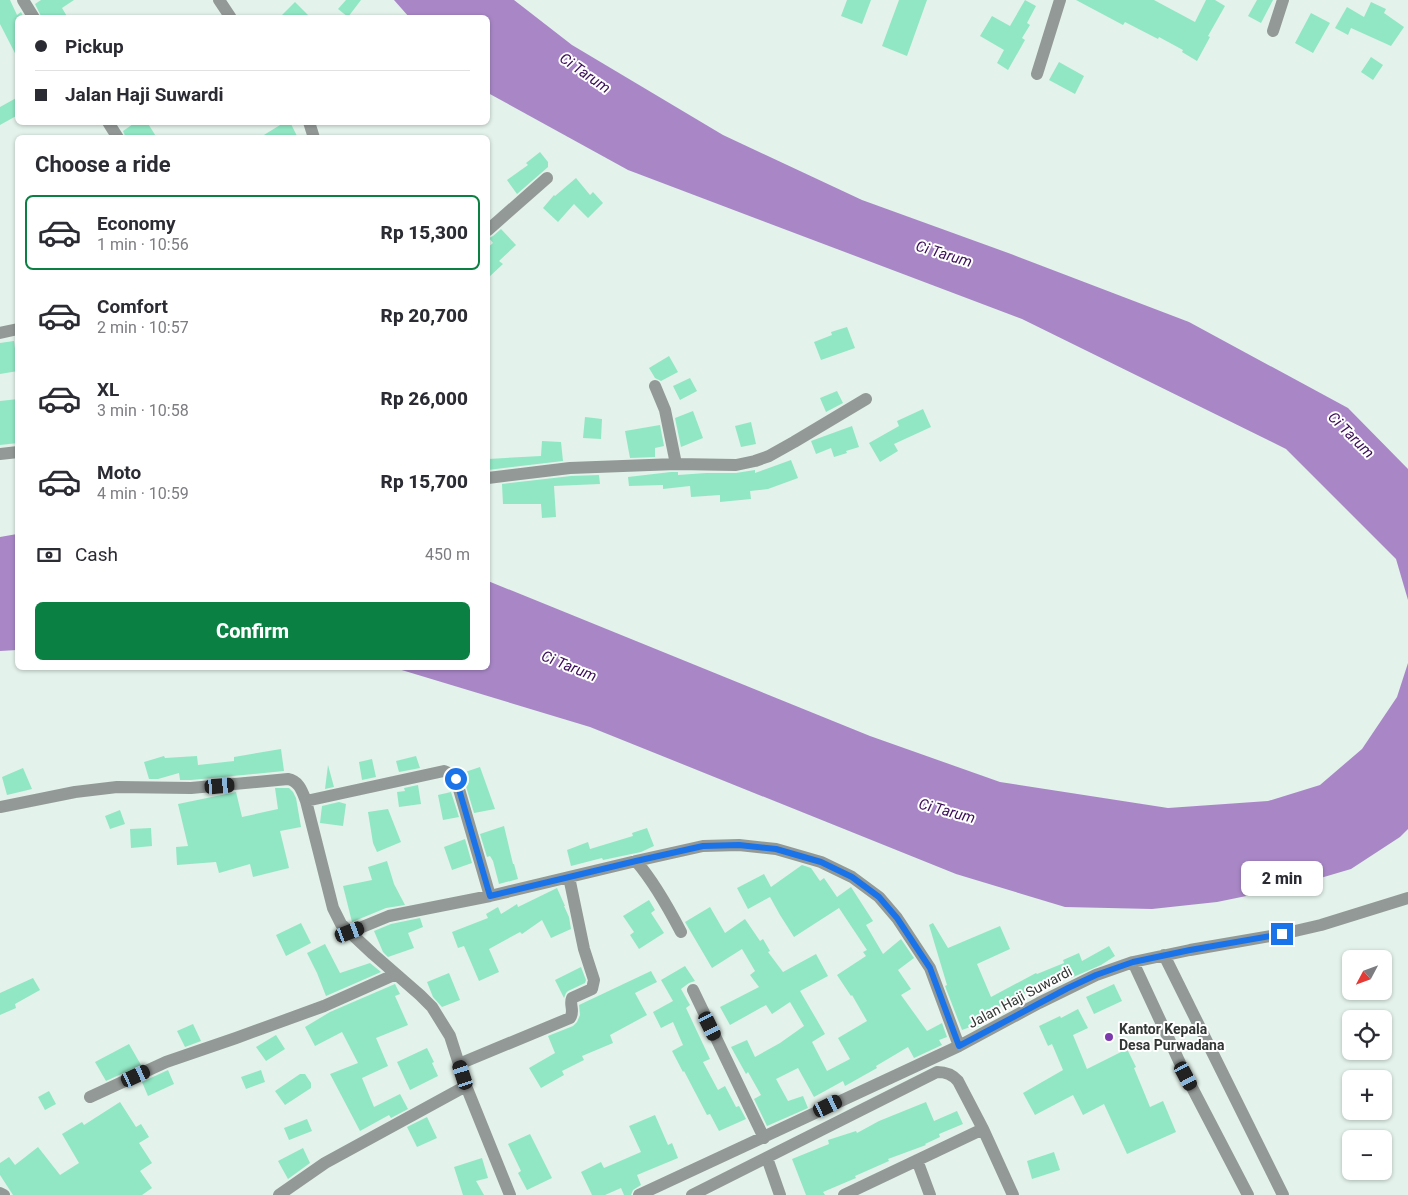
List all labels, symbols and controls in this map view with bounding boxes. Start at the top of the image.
text: Pickup [65,35,124,58]
water label: Ci Tarum [556,49,614,97]
text: Jalan Haji Suwardi [65,83,224,106]
text: Choose a ride [35,152,171,177]
icon: car [37,210,82,255]
text: Economy [97,212,176,235]
text: Rp 15,300 [381,221,468,244]
text: 1 min · 10:56 [97,235,189,254]
water label: Ci Tarum [914,237,974,271]
icon: car [37,293,82,338]
text: Comfort [97,295,168,318]
text: Rp 20,700 [381,304,468,327]
text: 2 min · 10:57 [97,318,189,337]
icon: car [37,376,82,421]
text: XL [97,378,119,401]
text: Rp 26,000 [381,387,468,410]
text: 3 min · 10:58 [97,401,189,420]
water label: Ci Tarum [1324,408,1378,462]
icon: car [37,459,82,504]
text: Moto [97,461,141,484]
text: Rp 15,700 [381,470,468,493]
text: 4 min · 10:59 [97,484,189,503]
icon: cash [35,541,63,569]
text: Cash [75,543,118,566]
text: 450 m [425,545,470,564]
button: Confirm [35,602,470,660]
water label: Ci Tarum [539,647,599,685]
route start [445,768,467,790]
car [204,777,235,795]
water label: Ci Tarum [917,795,977,827]
callout: 2 min [1241,862,1323,896]
text: 2 min [1262,869,1302,888]
car [333,920,366,944]
route end [1271,923,1293,945]
north arrow [1342,950,1392,1000]
map controls [1342,950,1392,1180]
street label: Jalan Haji Suwardi [965,963,1075,1031]
car [696,1009,723,1043]
button: locate [1342,1010,1392,1060]
place label: Kantor Kepala Desa Purwadana [1119,1021,1225,1053]
marker: Kantor Kepala Desa Purwadana [1103,1031,1115,1043]
car [451,1058,474,1092]
car [1172,1059,1199,1093]
car [119,1063,152,1089]
button: + [1342,1070,1392,1120]
car [811,1093,844,1119]
button: − [1342,1130,1392,1180]

